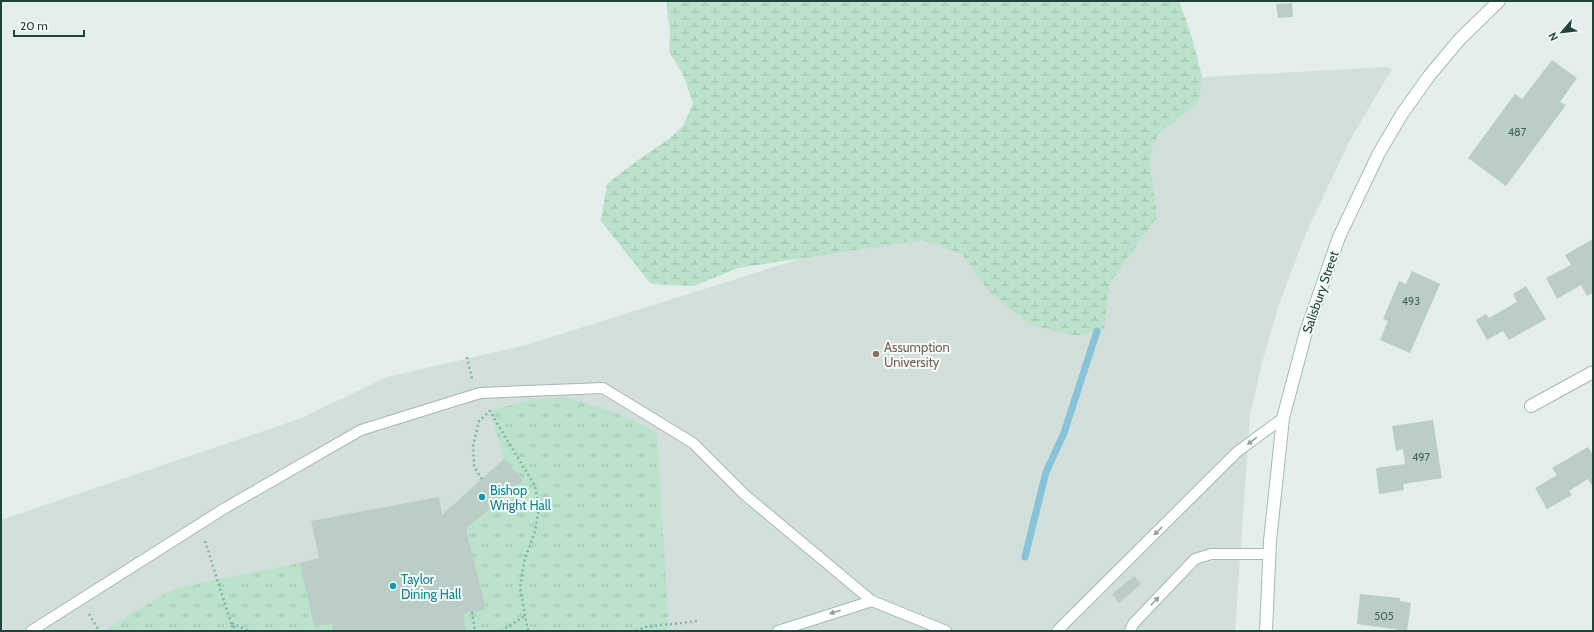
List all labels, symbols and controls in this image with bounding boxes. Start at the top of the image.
scale bar [14,12,84,38]
north arrow [1542,12,1582,52]
text: 20 m [20,18,48,33]
text: N [1545,30,1561,43]
house number: 487 [1508,125,1527,139]
street label: Salisbury Street [1298,248,1342,335]
house number: 493 [1402,294,1420,308]
place label: Assumption University [884,339,950,370]
marker: Assumption University [871,349,881,359]
one-way arrow [1246,437,1257,446]
house number: 497 [1412,450,1431,464]
place label: Bishop Wright Hall [490,482,551,513]
marker: Bishop Wright Hall [477,492,487,502]
one-way arrow [1153,526,1163,536]
place label: Taylor Dining Hall [401,571,461,602]
marker: Taylor Dining Hall [388,581,398,591]
one-way arrow [1150,596,1160,606]
one-way arrow [829,609,841,615]
house number: 505 [1374,609,1394,623]

